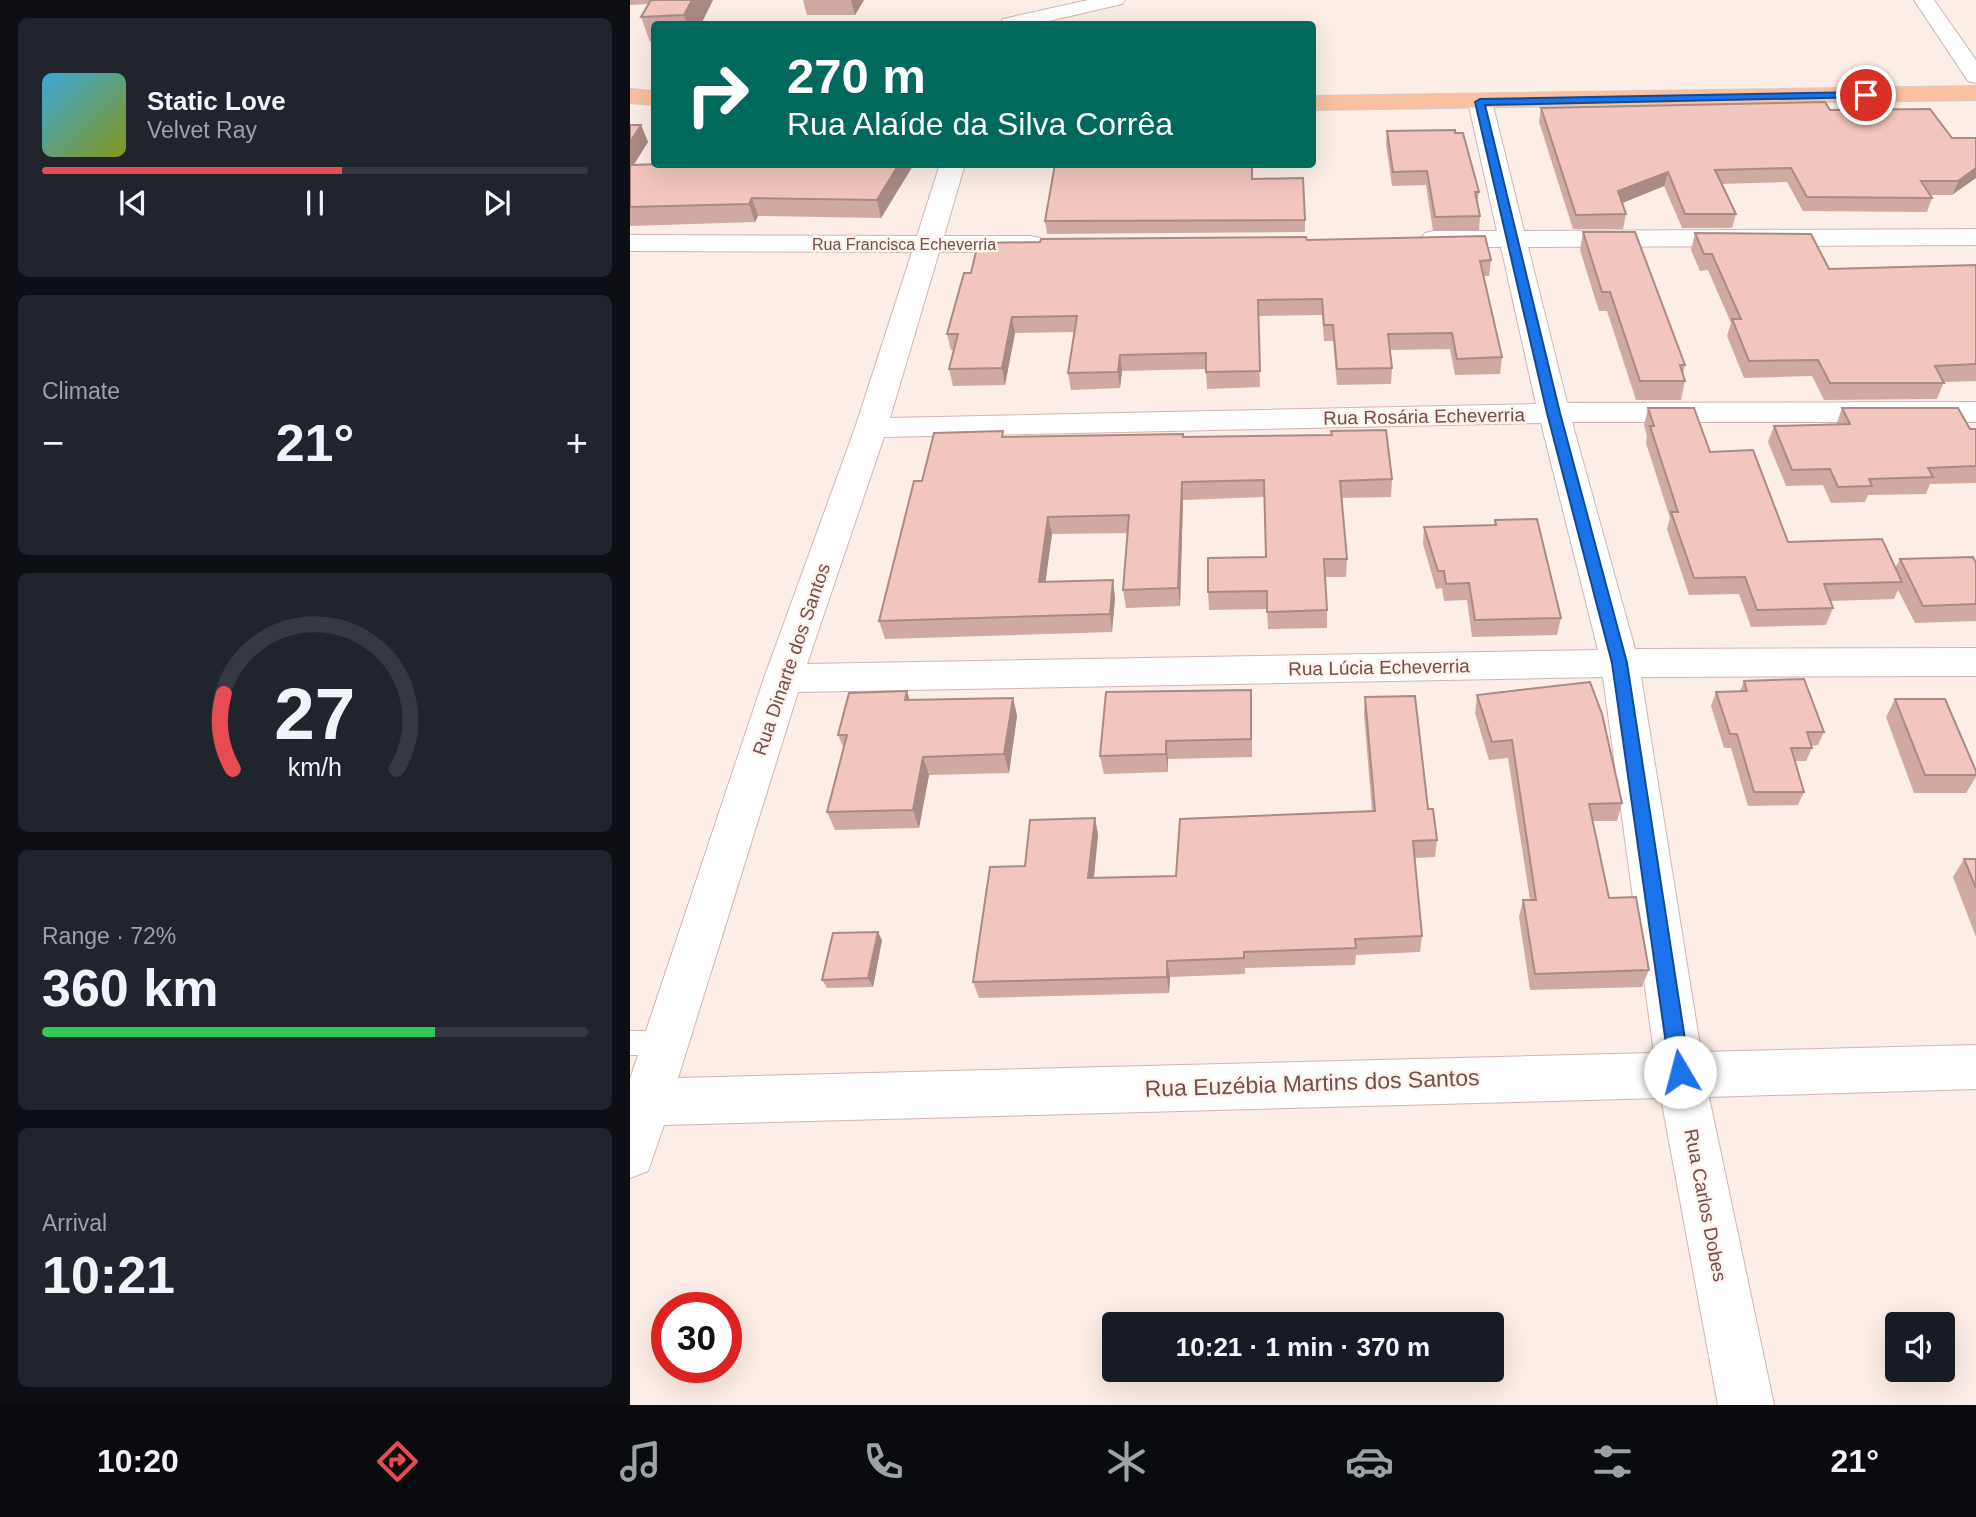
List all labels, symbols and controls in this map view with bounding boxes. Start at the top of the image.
icon: right [672,49,763,140]
text: 270 m [787,49,926,103]
pin [1836,65,1896,125]
icon: arrive [1847,76,1885,114]
text: Static Love [147,86,286,116]
text: Rua Alaíde da Silva Corrêa [787,106,1173,142]
text: Velvet Ray [147,117,257,143]
icon: previous [114,184,152,222]
icon: pause [296,184,334,222]
icon: next [478,184,516,222]
street label: Rua Francisca Echeverria [812,236,996,253]
text: Climate [42,378,120,404]
street label: Rua Rosária Echeverria [1323,404,1525,429]
text: 21° [276,414,354,472]
text: − [42,422,64,464]
text: + [566,422,588,464]
street label: Rua Dinarte dos Santos [749,560,834,758]
street label: Rua Lúcia Echeverria [1288,655,1470,680]
text: 27 [275,673,355,754]
text: km/h [288,752,342,780]
text: Range · 72% [42,923,176,949]
text: 360 km [42,959,218,1017]
position arrow [1643,1035,1717,1109]
street label: Rua Euzébia Martins dos Santos [1144,1064,1480,1102]
street label: Rua Carlos Dobes [1680,1127,1731,1283]
text: Arrival [42,1210,107,1236]
text: 10:21 [42,1246,175,1304]
speed limit sign: 30 [651,1292,742,1383]
map controls [1885,1312,1955,1382]
button: sound [1885,1312,1955,1382]
text: 10:21 · 1 min · 370 m [1176,1332,1430,1362]
icon: directions [373,1437,422,1486]
icon: music [616,1437,665,1486]
icon: phone [859,1437,908,1486]
icon: climate [1102,1437,1151,1486]
icon: car [1345,1437,1394,1486]
icon: filters [1588,1437,1637,1486]
text: 10:20 [97,1443,179,1479]
text: 21° [1831,1443,1879,1479]

